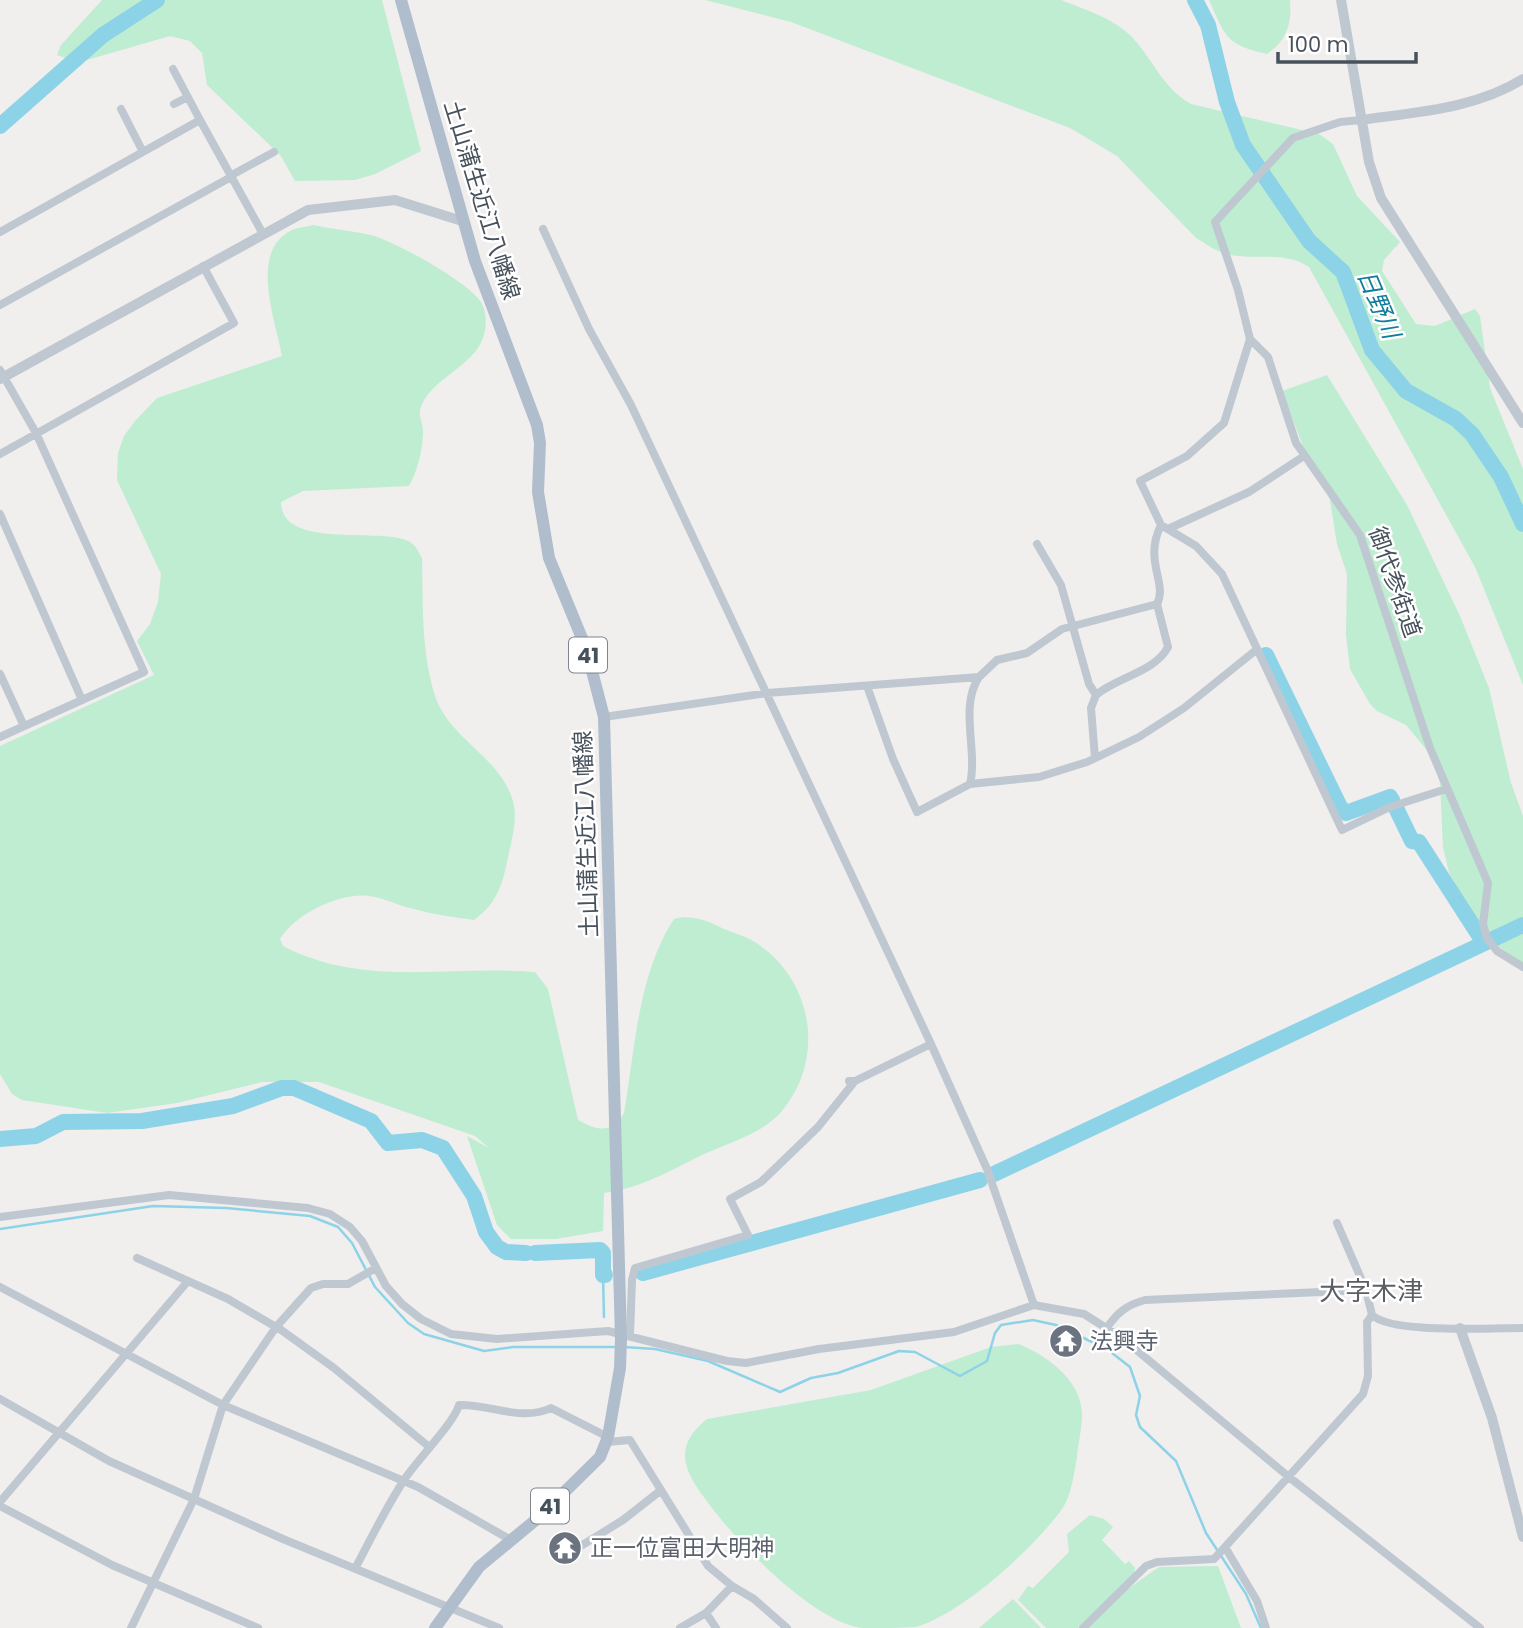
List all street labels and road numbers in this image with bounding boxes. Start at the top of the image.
street label: 土山蒲生近江八幡線 [436,96,528,304]
street label: 御代参街道 [1361,522,1429,642]
road number: 41 [569,638,607,672]
street label: 土山蒲生近江八幡線 [566,730,606,938]
road number: 41 [531,1488,569,1524]

